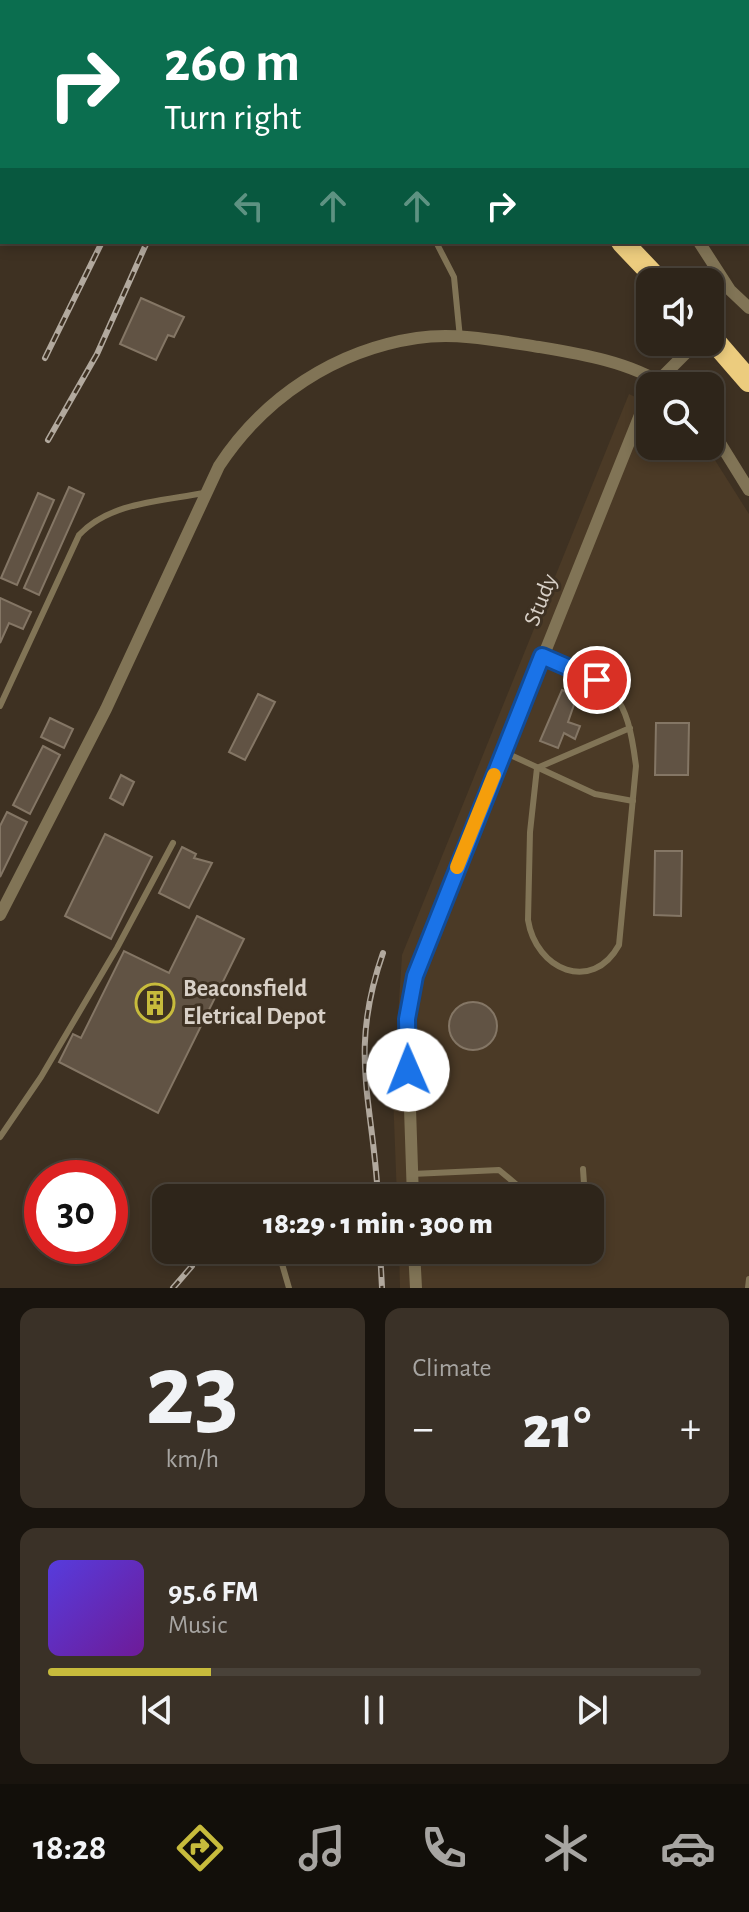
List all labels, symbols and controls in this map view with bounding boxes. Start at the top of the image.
icon: right [32,32,136,136]
text: 260 m [164,35,300,91]
text: Turn right [164,100,301,136]
icon: left [227,184,271,228]
icon: ahead [311,184,355,228]
icon: ahead [395,184,439,228]
icon: right [479,184,523,228]
map controls [636,268,724,460]
button: sound [636,268,724,356]
button: search [636,372,724,460]
street label: Study [520,571,562,629]
pin [563,646,631,714]
icon: arrive [575,658,619,702]
place label: Beaconsfield Eletrical Depot [183,977,326,1029]
building icon: Beaconsfield Eletrical Depot [134,982,176,1024]
position arrow [366,1028,450,1112]
speed limit sign: 30 [24,1160,128,1264]
text: 18:29 · 1 min · 300 m [263,1209,493,1239]
text: 23 [145,1340,239,1444]
text: Climate [413,1355,491,1381]
text: 21° [523,1399,591,1459]
text: − [413,1407,434,1451]
text: + [680,1407,701,1451]
text: km/h [165,1446,219,1472]
text: 95.6 FM [168,1577,259,1607]
text: Music [168,1612,227,1638]
icon: previous [135,1688,179,1732]
icon: pause [352,1688,396,1732]
icon: next [570,1688,614,1732]
icon: directions [172,1820,228,1876]
icon: music [294,1820,350,1876]
icon: phone [416,1820,472,1876]
icon: climate [538,1820,594,1876]
icon: car [660,1820,716,1876]
text: 18:28 [33,1830,107,1866]

